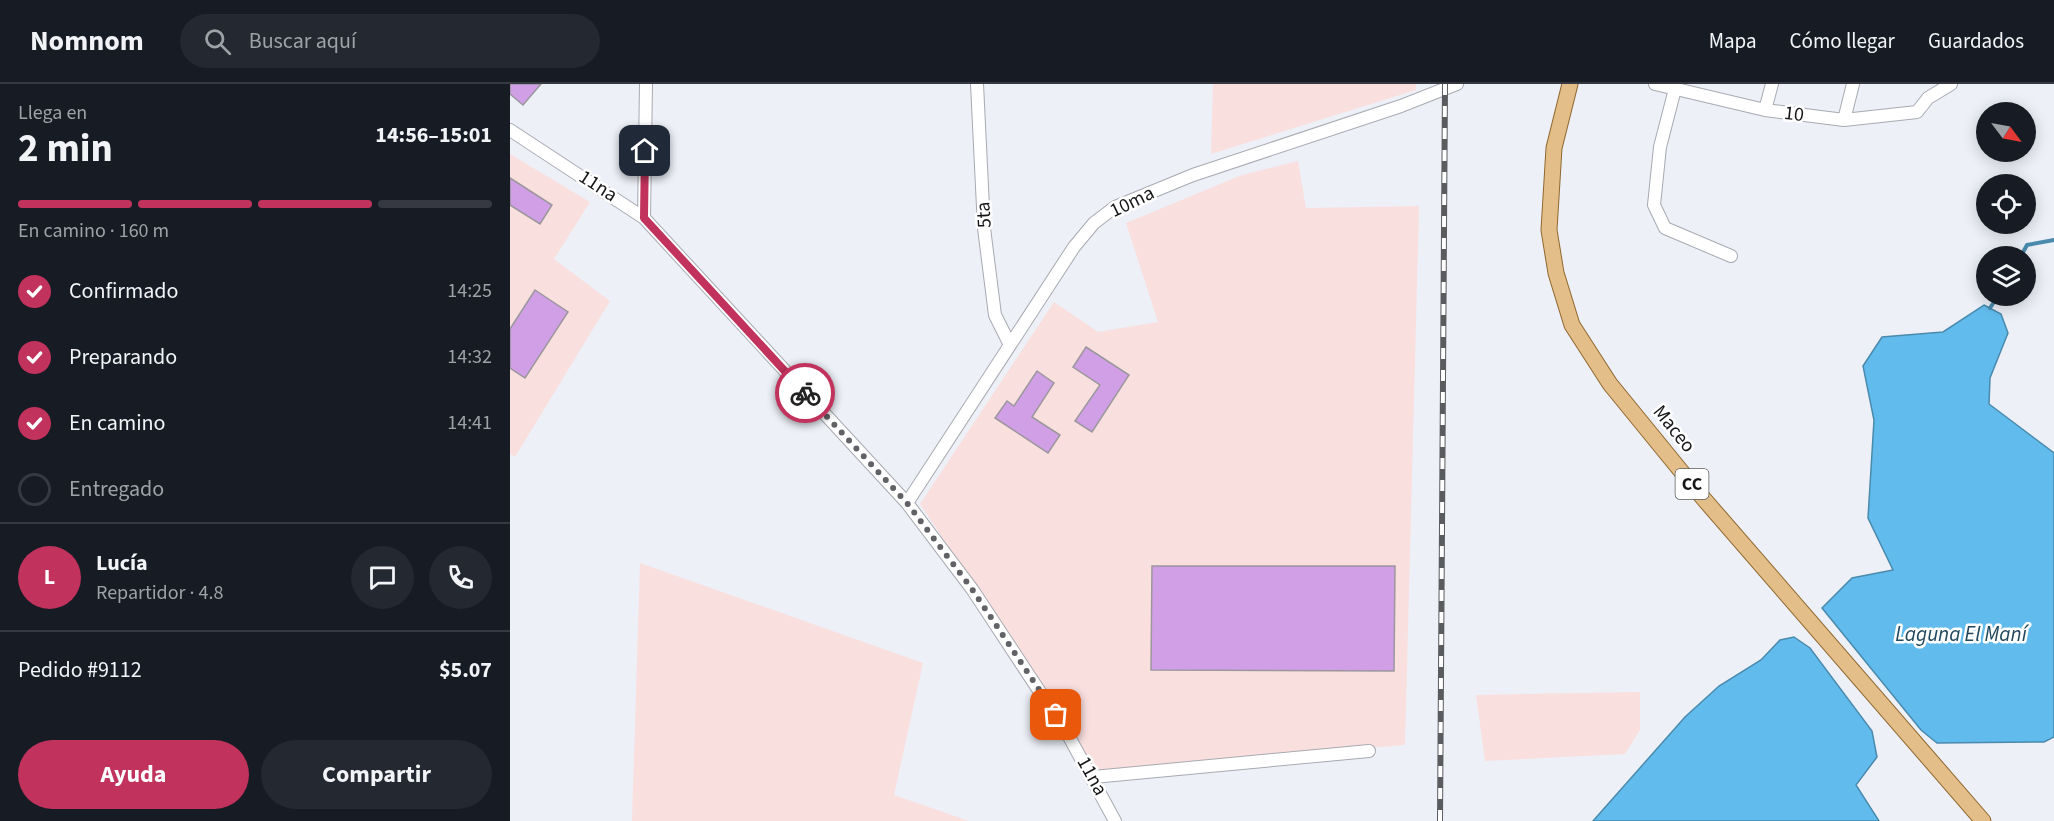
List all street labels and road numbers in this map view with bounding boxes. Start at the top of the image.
street label: 10 [1782,99,1806,129]
street label: 11na [573,163,623,209]
street label: 10ma [1105,179,1159,225]
street label: 5ta [969,201,999,229]
street label: Maceo [1646,399,1702,459]
road number: CC [1676,469,1708,499]
street label: 11na [1070,751,1114,801]

